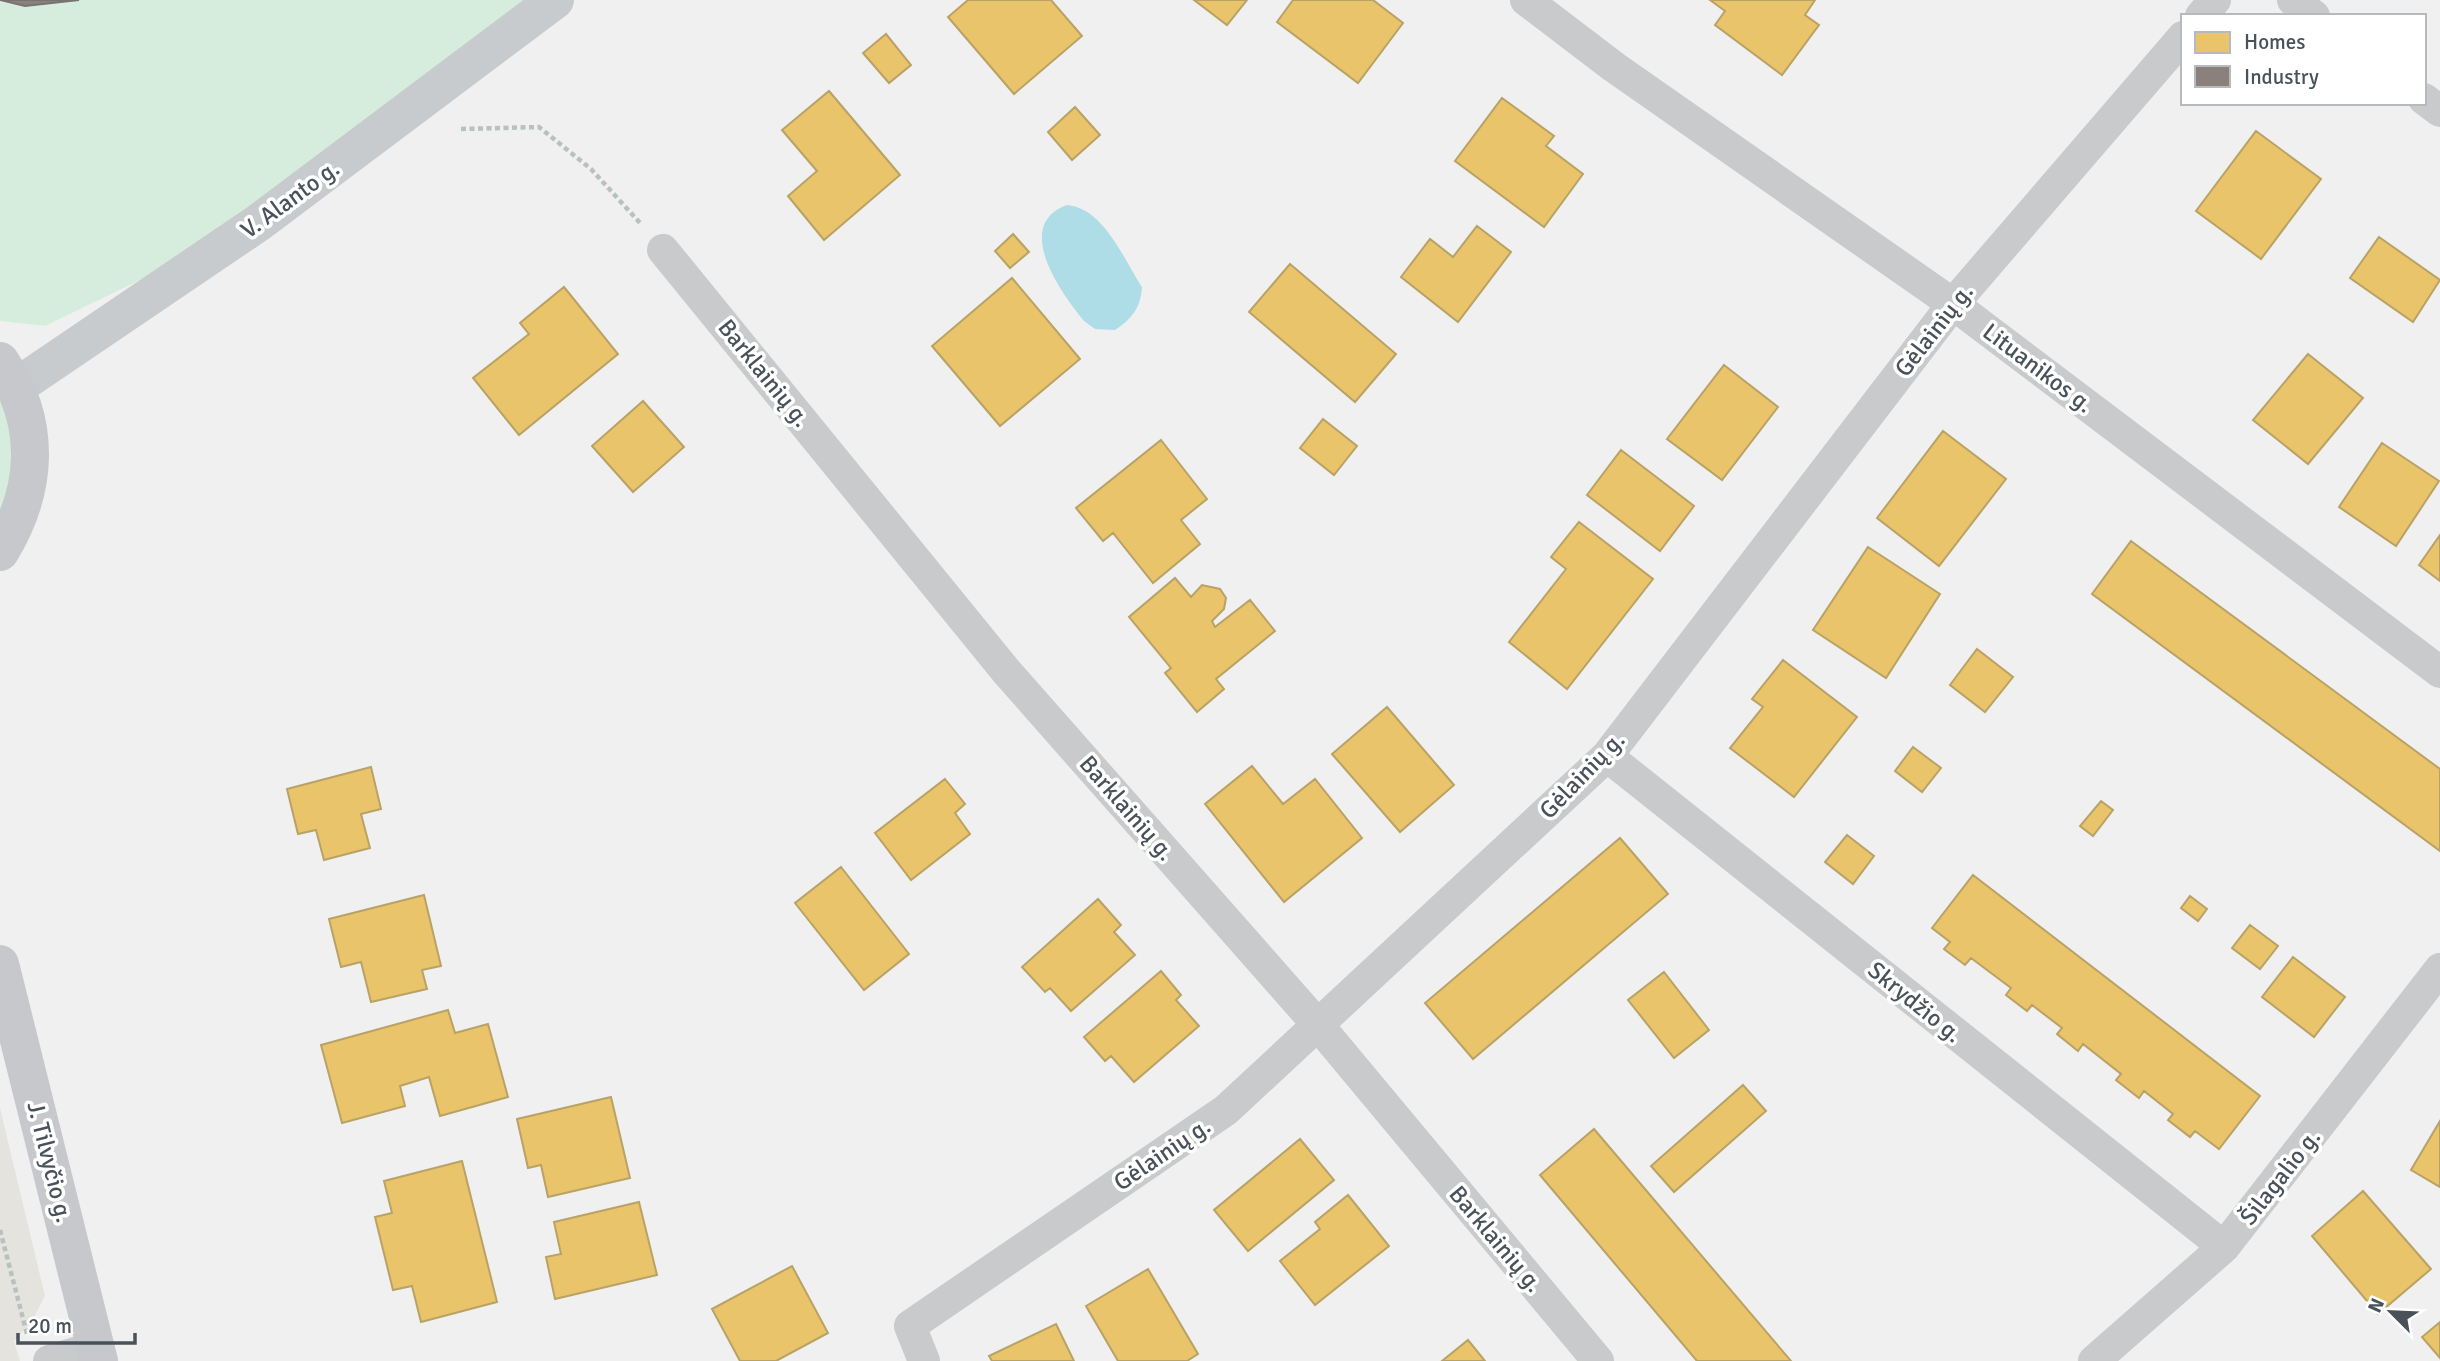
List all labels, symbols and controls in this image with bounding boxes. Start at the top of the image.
legend [2181,14,2426,105]
text: Homes [2244,29,2306,55]
text: Industry [2244,64,2319,90]
street label: V. Alanto g. [235,153,345,245]
street label: Gėlainių g. [1888,277,1980,383]
street label: Barklainių g. [711,313,817,433]
street label: Lituanikos g. [1977,317,2099,419]
street label: Gėlainių g. [1533,725,1631,825]
street label: Barklainių g. [1073,749,1181,867]
street label: Skrydžio g. [1862,955,1968,1049]
street label: J. Tilvyčio g. [21,1098,79,1226]
street label: Gėlainių g. [1108,1111,1216,1197]
street label: Šilagalio g. [2233,1123,2327,1231]
street label: Barklainių g. [1443,1180,1549,1298]
north arrow [2356,1277,2426,1347]
text: N [2363,1295,2390,1316]
scale bar [18,1302,135,1346]
text: 20 m [28,1313,72,1339]

